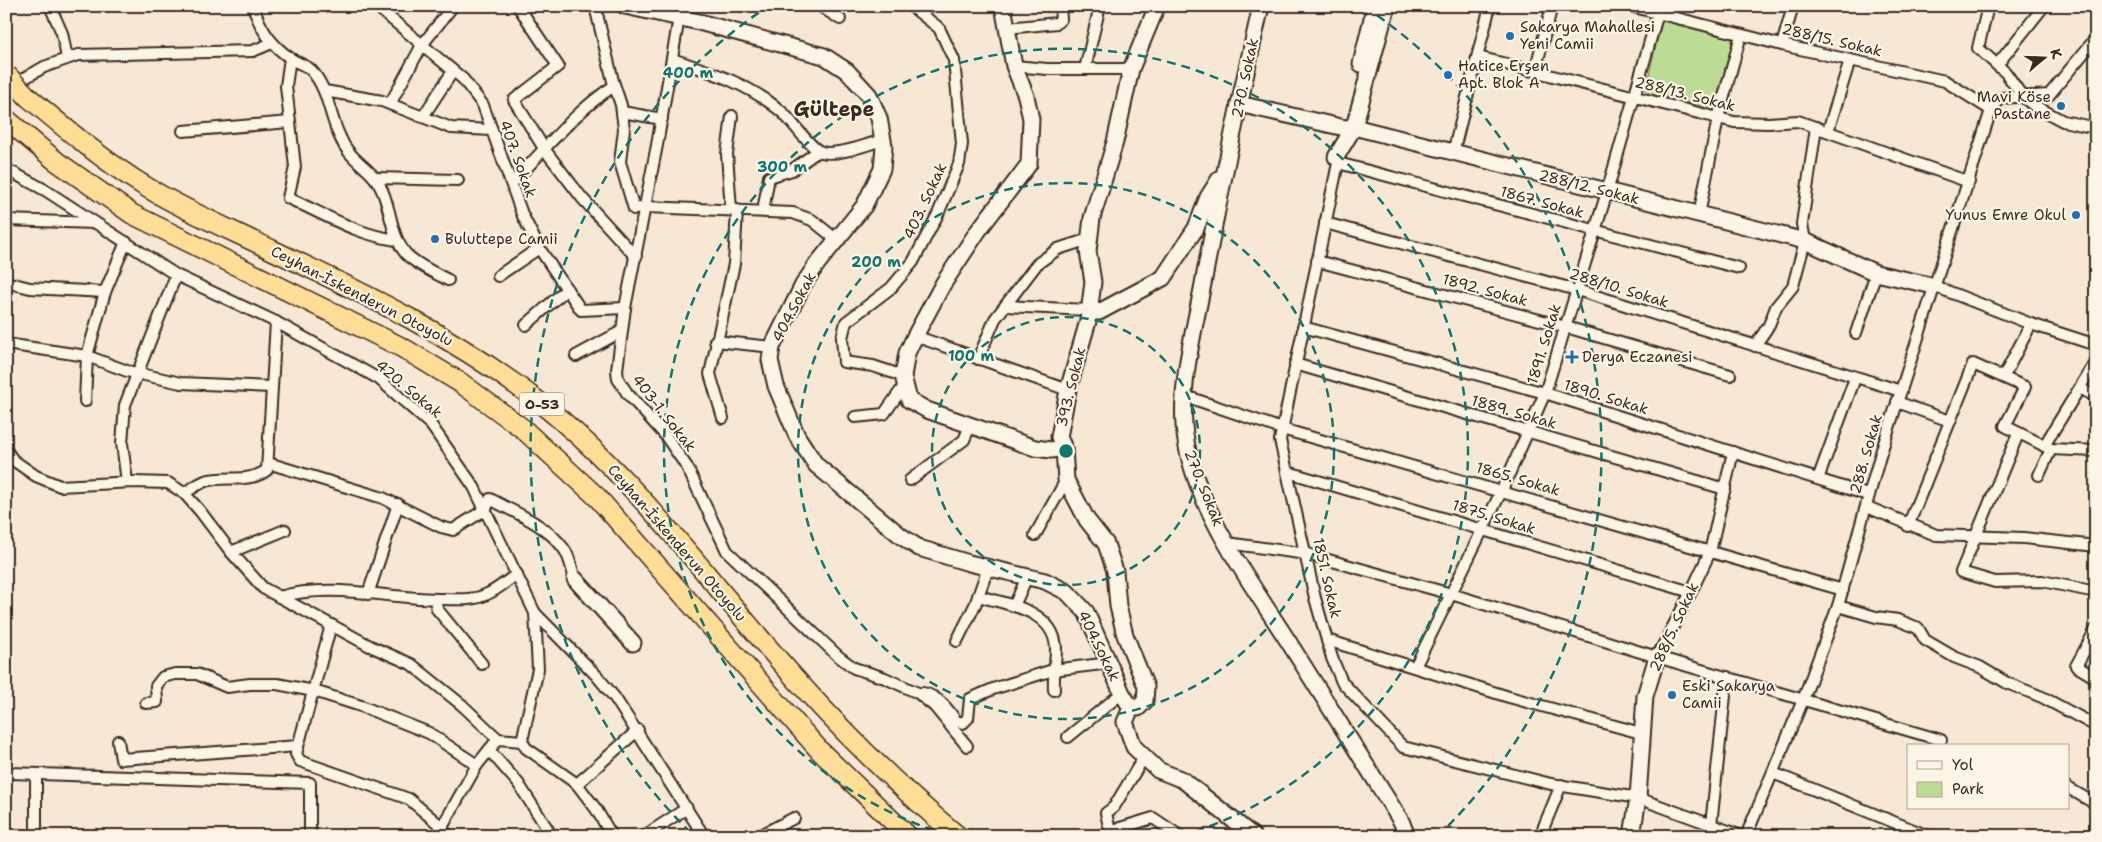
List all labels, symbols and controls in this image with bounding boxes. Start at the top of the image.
place label: Sakarya Mahallesi Yeni Camii [1520,17,1655,54]
street label: 288/15. Sokak [1780,19,1884,61]
marker: Sakarya Mahallesi Yeni Camii [1504,30,1516,42]
north arrow [2020,32,2070,82]
street label: 270. Sokak [1227,36,1263,120]
text: K [2046,46,2067,62]
place label: Hatice Erşen Apt. Blok A [1458,56,1549,93]
text: 400 m [663,63,713,83]
marker: Hatice Erşen Apt. Blok A [1442,69,1454,81]
street label: 288/13. Sokak [1633,72,1737,116]
place label: Mavi Köse Pastane [1977,87,2051,124]
district label: Gültepe [793,96,875,122]
marker: Mavi Köse Pastane [2055,100,2067,112]
street label: 407. Sokak [495,117,541,201]
text: 300 m [757,157,807,177]
street label: 403. Sokak [899,160,951,242]
street label: 288/12. Sokak [1537,165,1641,209]
street label: 1867. Sokak [1498,181,1586,223]
place label: Yunus Emre Okul [1946,205,2066,225]
marker: Yunus Emre Okul [2070,209,2082,221]
place label: Buluttepe Camii [445,229,558,249]
marker: Buluttepe Camii [429,233,441,245]
street label: Ceyhan-İskenderun Otoyolu [267,241,457,351]
text: 200 m [851,252,901,272]
street label: 288/10. Sokak [1567,263,1671,313]
street label: 404.Sokak [767,269,821,345]
street label: 1892. Sokak [1440,269,1530,311]
street label: 1891. Sokak [1522,301,1566,387]
street label: 393. Sokak [1051,345,1091,429]
text: 100 m [948,346,994,366]
place label: Derya Eczanesi [1582,347,1693,367]
marker: Derya Eczanesi [1566,351,1578,363]
street label: 420. Sokak [372,355,446,423]
street label: 403-1. Sokak [627,370,701,456]
street label: 1890. Sokak [1561,375,1651,419]
street label: 1889. Sokak [1469,390,1559,434]
road number: O-53 [520,392,564,416]
street label: 288. Sokak [1845,412,1887,496]
centre of rings [1057,442,1075,460]
street label: 270. Sokak [1180,447,1228,529]
street label: 1865. Sokak [1474,457,1562,501]
street label: Ceyhan-İskenderun Otoyolu [603,460,751,626]
street label: 1875. Sokak [1450,495,1538,539]
street label: 1851. Sokak [1308,536,1346,620]
street label: 288/5. Sokak [1645,579,1703,675]
street label: 404.Sokak [1073,607,1125,685]
place label: Eski Sakarya Camii [1682,676,1776,713]
marker: Eski Sakarya Camii [1666,689,1678,701]
legend [1907,744,2070,810]
text: Yol [1952,755,1974,775]
text: Park [1952,779,1984,799]

